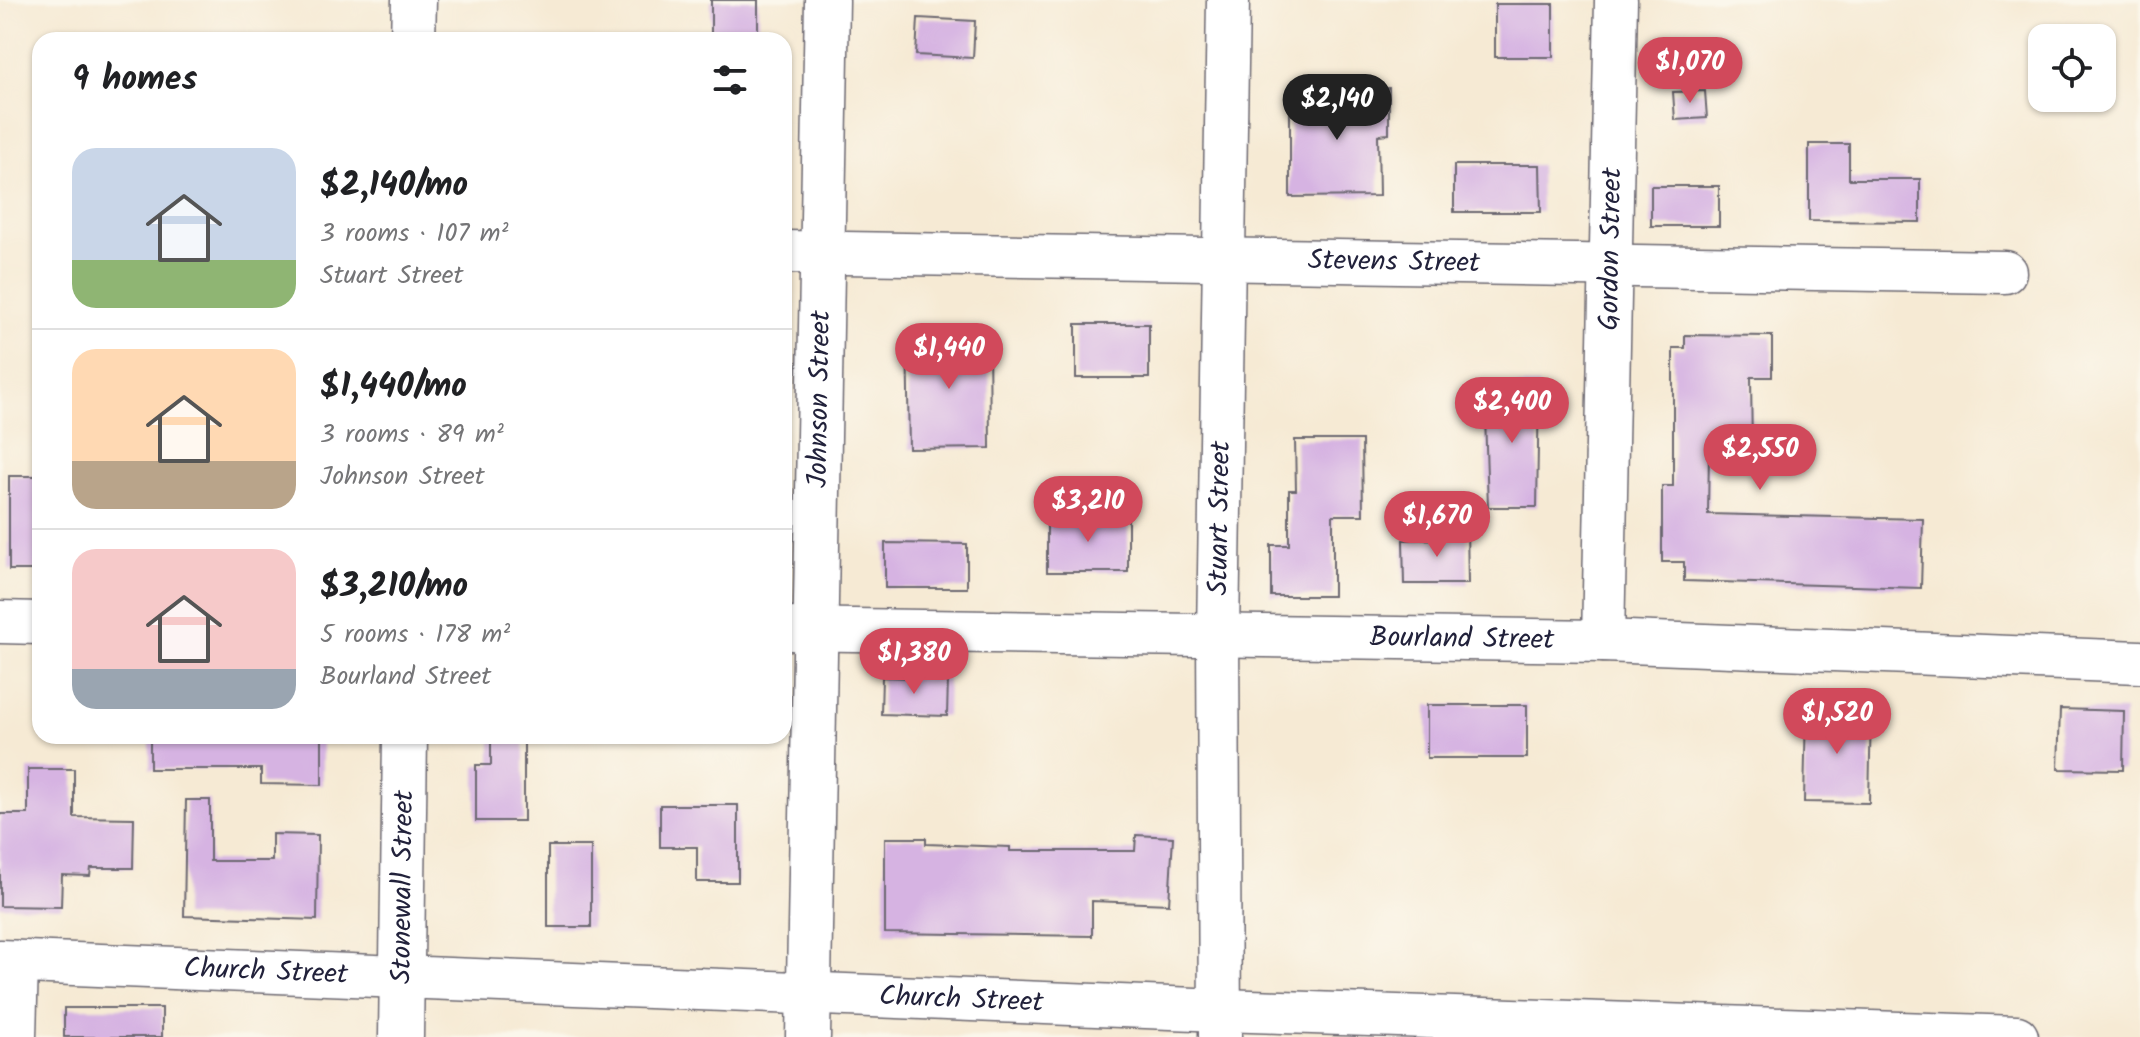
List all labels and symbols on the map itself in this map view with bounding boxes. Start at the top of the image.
pin: $1,070 [1625,37,1755,105]
pin: $2,140 [1272,74,1402,142]
street label: Gordon Street [1587,166,1635,331]
street label: Stevens Street [1308,238,1481,286]
street label: Johnson Street [796,309,844,488]
pin: $1,440 [884,323,1014,391]
pin: $2,400 [1447,377,1577,445]
pin: $2,550 [1695,424,1825,492]
street label: Stuart Street [1196,439,1244,596]
pin: $3,210 [1023,476,1153,544]
pin: $1,670 [1372,491,1502,559]
street label: Bourland Street [1369,615,1556,663]
pin: $1,380 [849,628,979,696]
pin: $1,520 [1772,688,1902,756]
street label: Stonewall Street [379,789,427,984]
street label: Church Street [183,946,350,997]
street label: Church Street [878,974,1045,1025]

